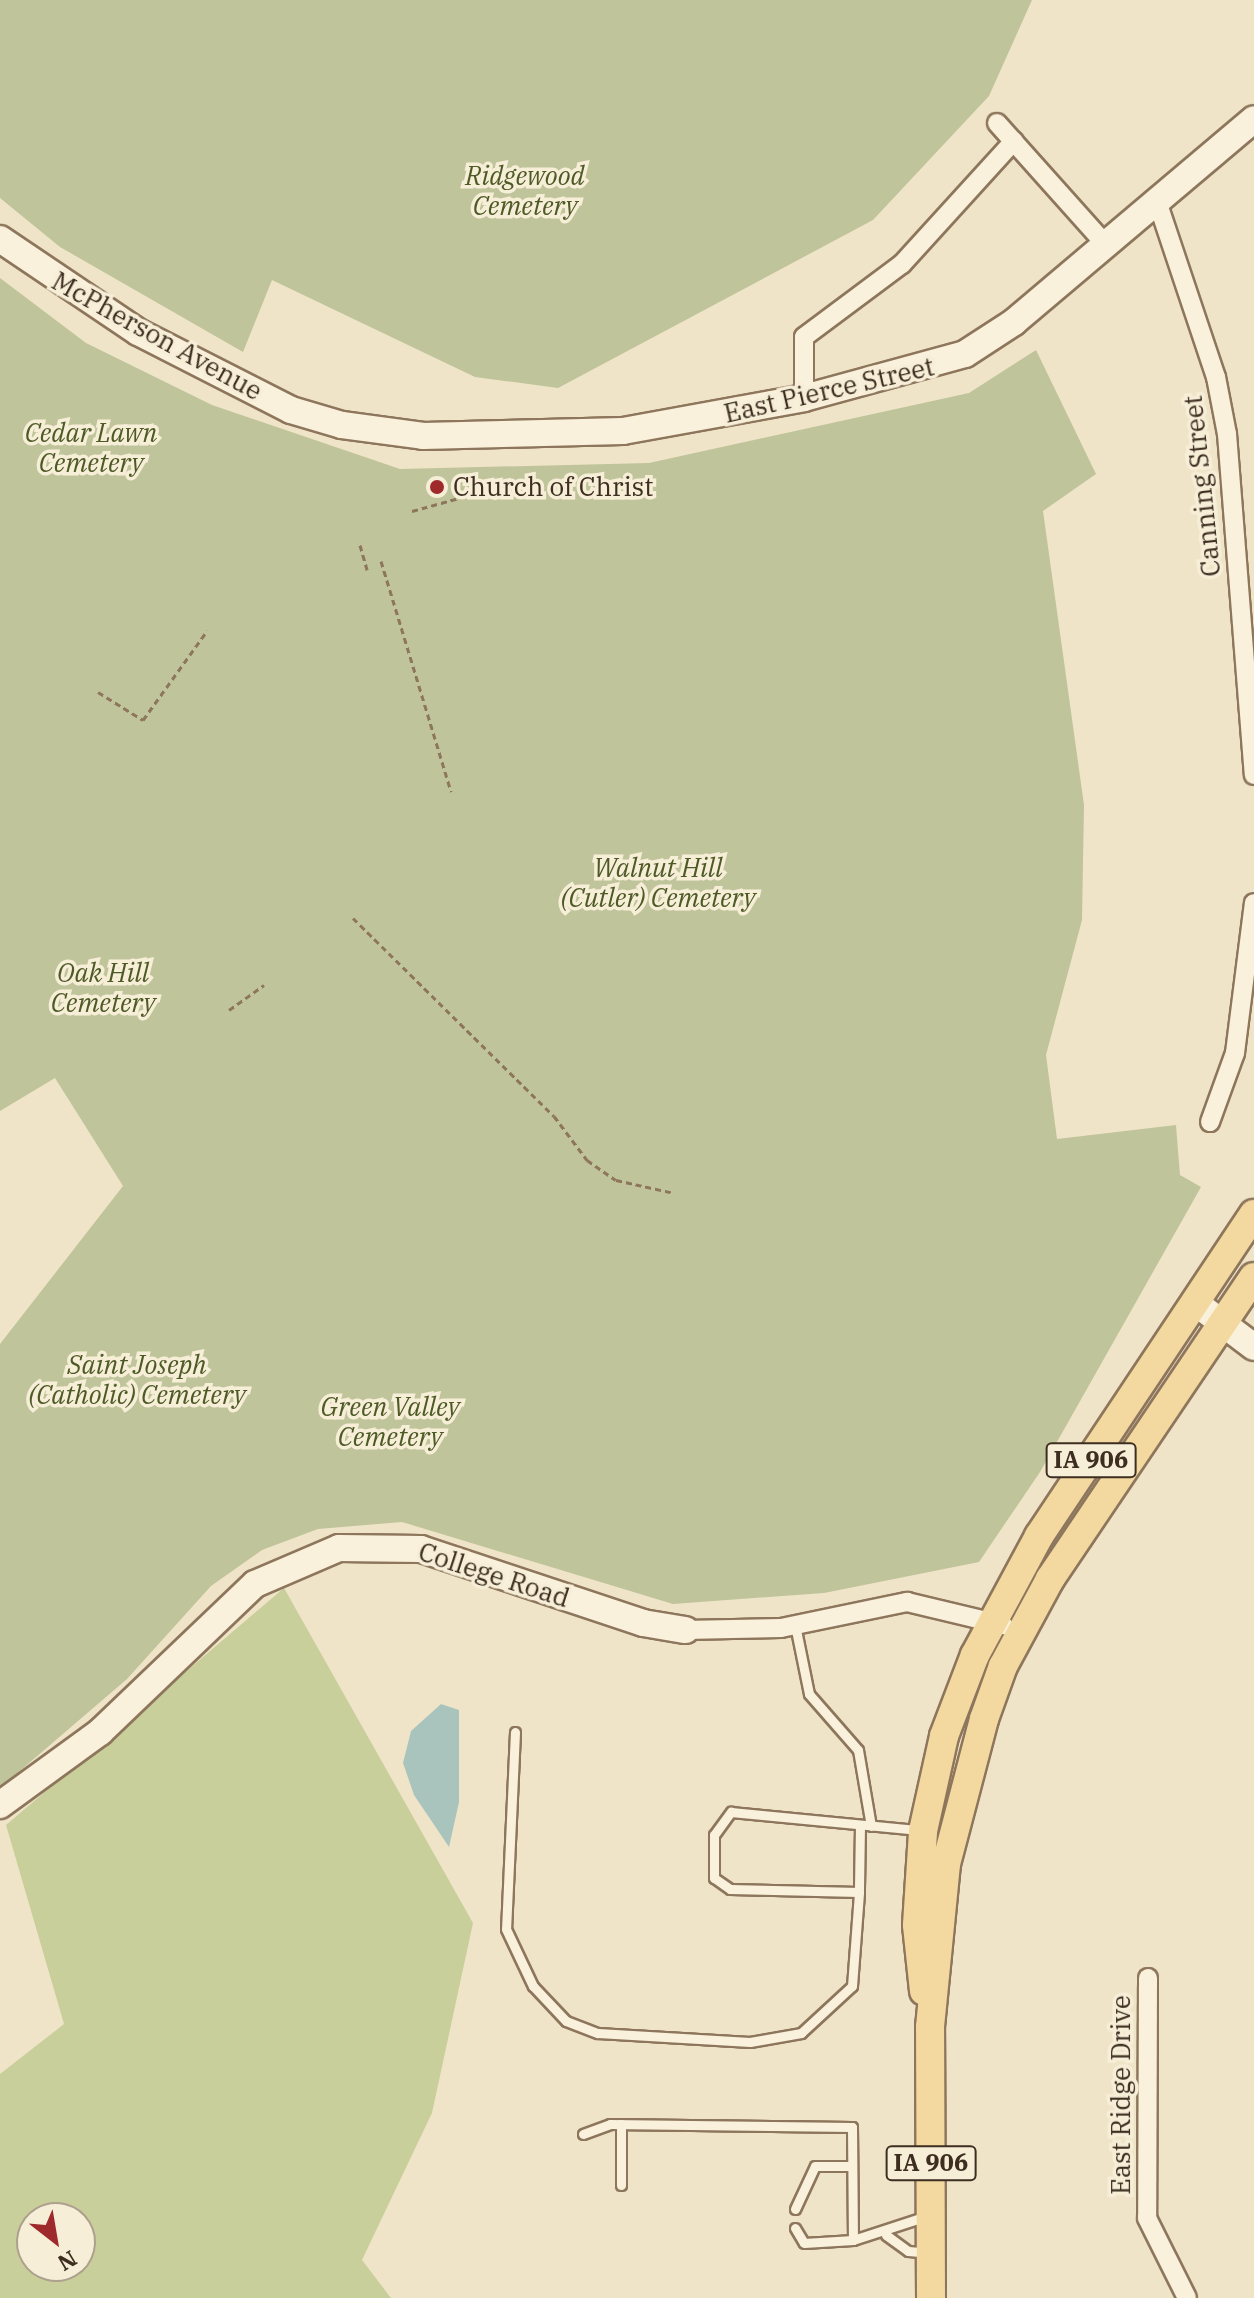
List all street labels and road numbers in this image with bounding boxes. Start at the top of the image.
street label: McPherson Avenue [46,265,268,407]
street label: East Pierce Street [721,351,937,429]
street label: Canning Street [1177,394,1227,578]
road number: IA 906 [1045,1440,1137,1480]
street label: College Road [415,1536,573,1614]
street label: East Ridge Drive [1105,1995,1137,2195]
road number: IA 906 [885,2143,977,2183]

